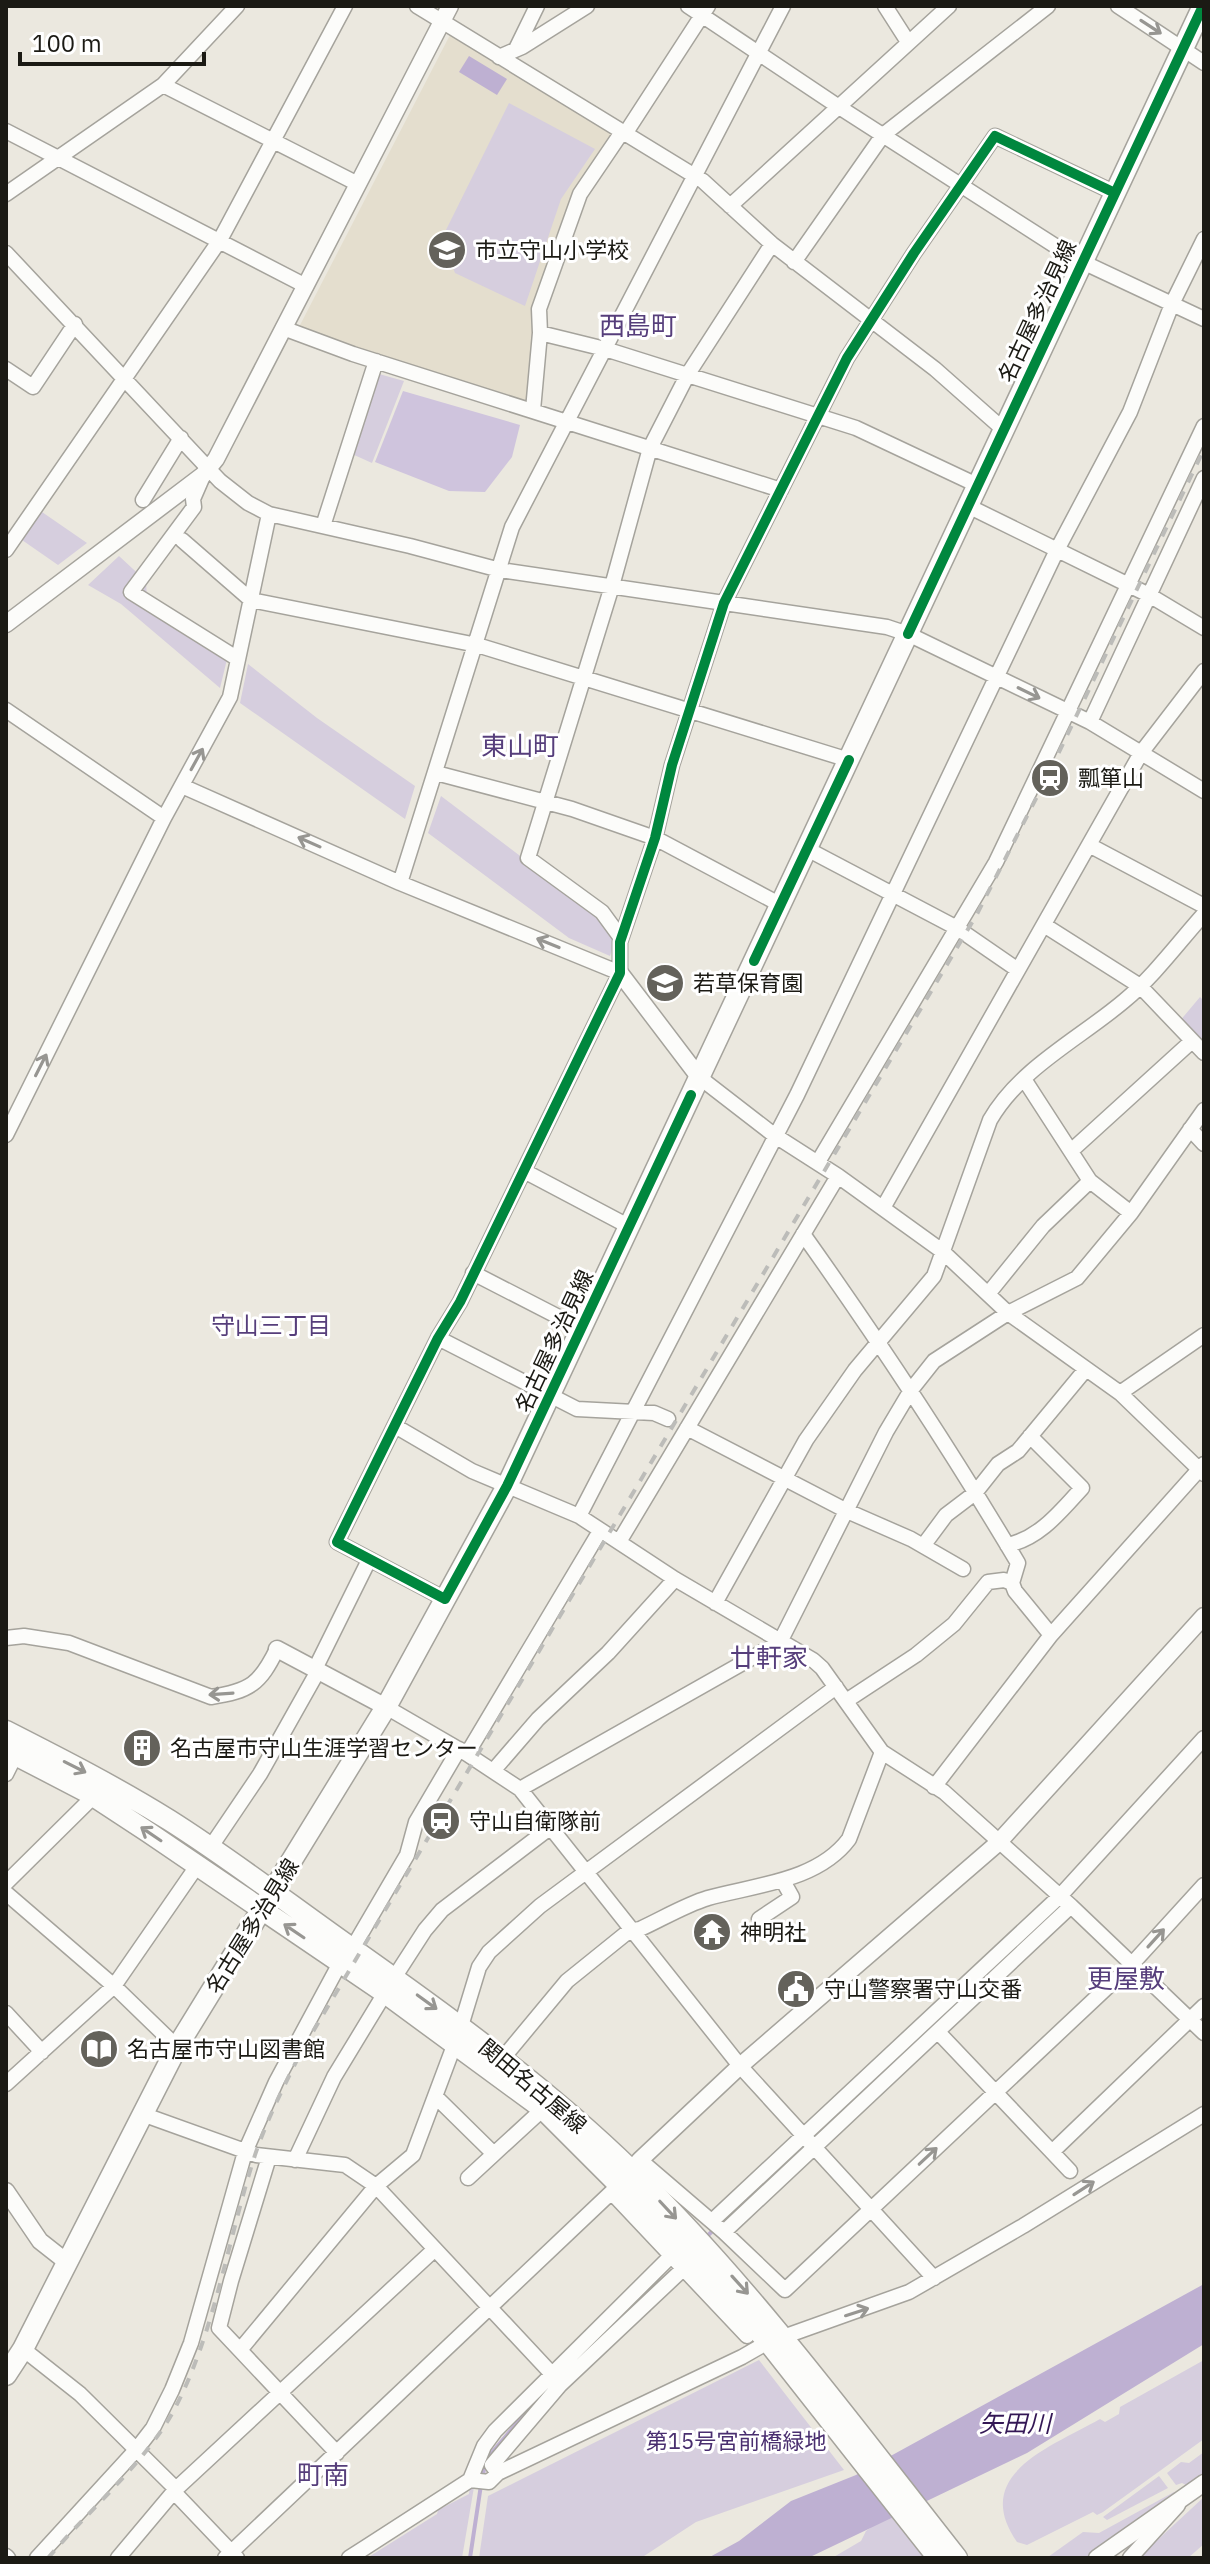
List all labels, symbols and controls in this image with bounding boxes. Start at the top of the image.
scale bar [20,16,204,66]
one-way arrow [1139,19,1161,36]
text: 100 m [32,27,102,59]
school or university icon: 市立守山小学校 [426,229,468,271]
place label: 市立守山小学校 [475,235,629,264]
street label: 名古屋多治見線 [991,235,1082,387]
district label: 西島町 [599,308,677,342]
one-way arrow [1016,686,1040,701]
district label: 東山町 [481,728,559,762]
one-way arrow [189,747,205,771]
station icon: 瓢箪山 [1029,757,1071,799]
place label: 瓢箪山 [1078,763,1144,792]
one-way arrow [297,834,321,849]
one-way arrow [536,935,561,949]
school or university icon: 若草保育園 [644,962,686,1004]
place label: 若草保育園 [693,968,803,997]
one-way arrow [33,1054,49,1078]
street label: 名古屋多治見線 [508,1265,599,1417]
district label: 守山三丁目 [211,1309,331,1341]
district label: 廿軒家 [730,1640,808,1674]
one-way arrow [208,1687,234,1702]
building icon: 名古屋市守山生涯学習センター [121,1727,163,1769]
place label: 名古屋市守山生涯学習センター [170,1733,478,1762]
one-way arrow [63,1759,87,1775]
station icon: 守山自衛隊前 [420,1800,462,1842]
place label: 守山自衛隊前 [469,1806,601,1835]
one-way arrow [140,1826,163,1842]
street label: 名古屋多治見線 [198,1853,305,1999]
temple icon: 神明社 [691,1911,733,1953]
place label: 神明社 [740,1917,806,1946]
one-way arrow [283,1923,306,1939]
one-way arrow [1147,1928,1165,1948]
district label: 更屋敷 [1087,1961,1165,1995]
public building icon: 守山警察署守山交番 [775,1968,817,2010]
place label: 守山警察署守山交番 [824,1974,1022,2003]
one-way arrow [416,1994,438,2010]
library icon: 名古屋市守山図書館 [78,2028,120,2070]
street label: 関田名古屋線 [473,2032,593,2139]
place label: 名古屋市守山図書館 [127,2034,325,2063]
one-way arrow [918,2147,938,2166]
one-way arrow [1072,2179,1095,2195]
one-way arrow [659,2199,677,2219]
one-way arrow [730,2274,748,2294]
one-way arrow [843,2304,869,2319]
water label: 矢田川 [979,2407,1054,2439]
park label: 第15号宮前橋緑地 [646,2426,826,2455]
district label: 町南 [297,2457,349,2491]

